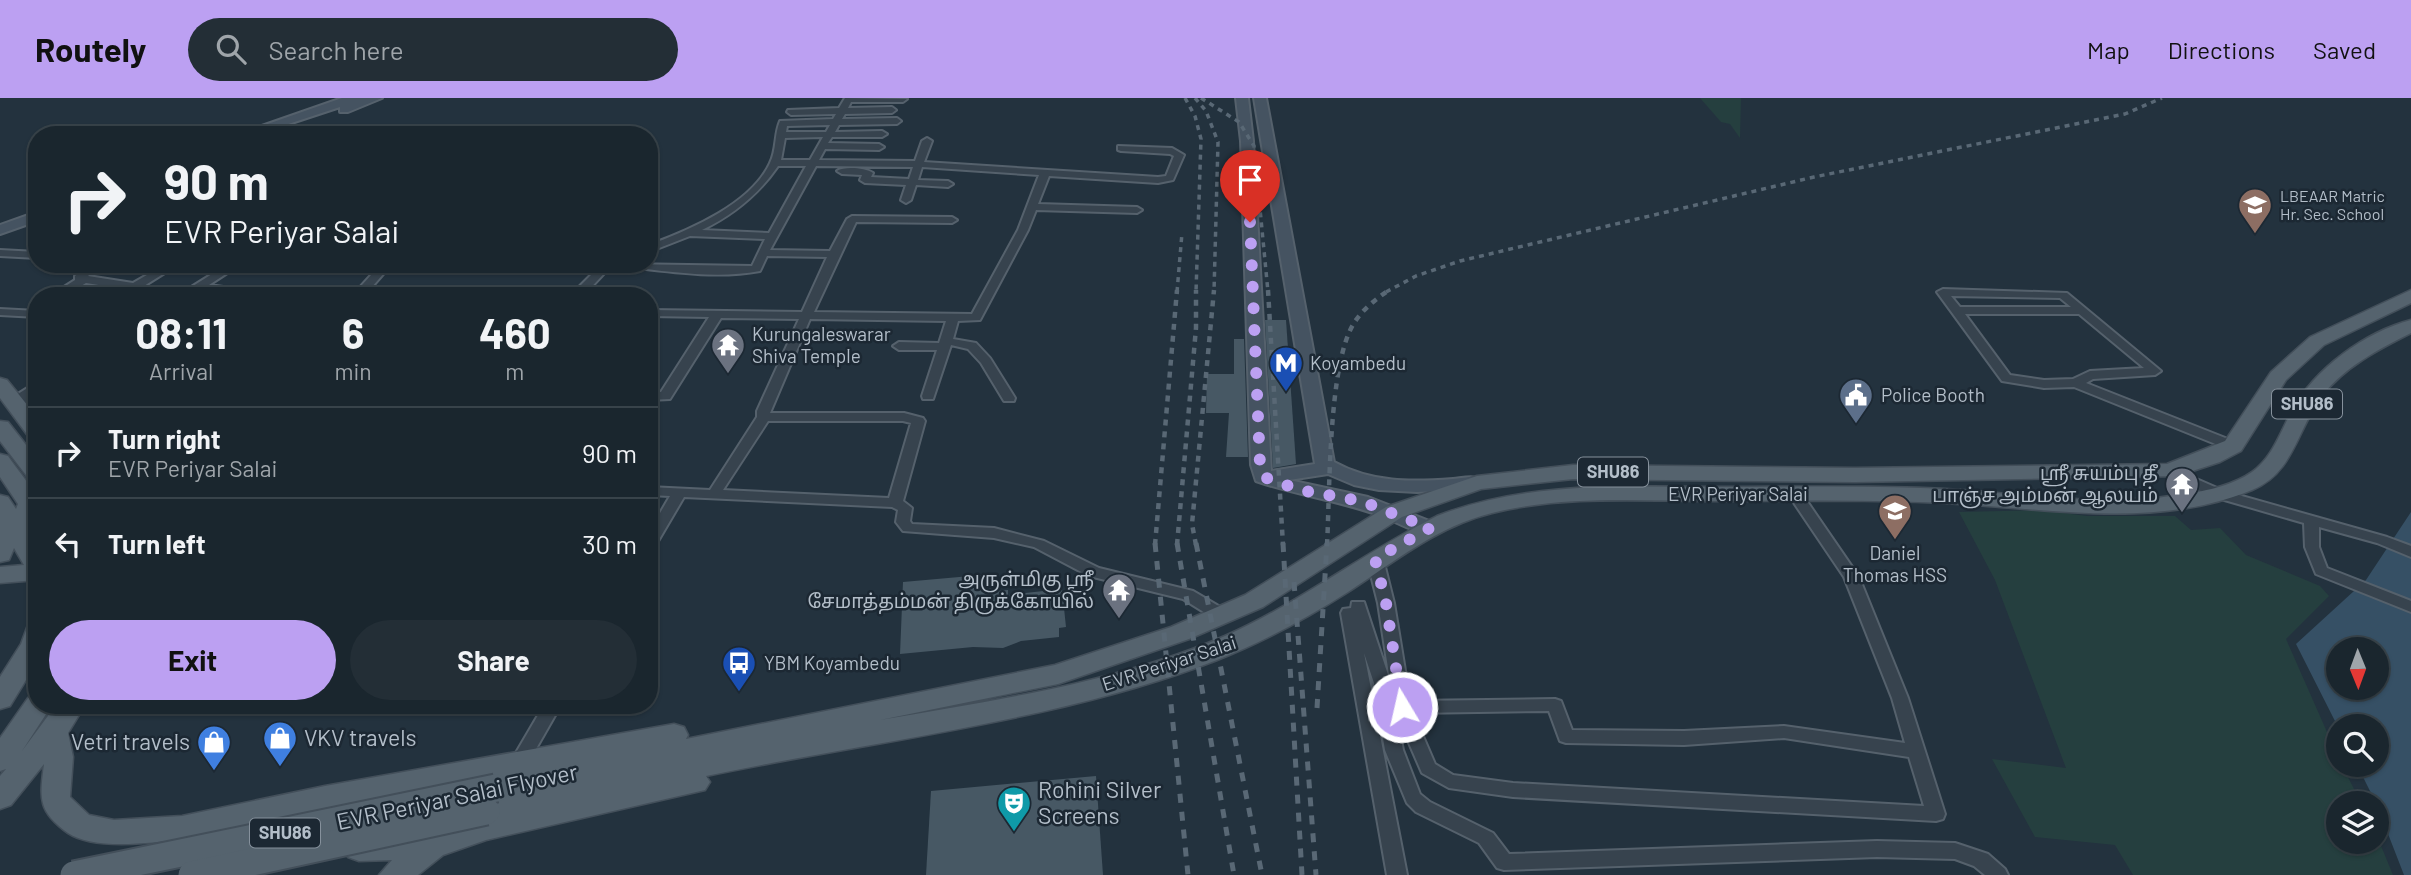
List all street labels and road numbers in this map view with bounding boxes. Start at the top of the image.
road number: SHU86 [2272,390,2342,418]
road number: SHU86 [1578,458,1648,486]
street label: EVR Periyar Salai [1668,482,1808,505]
street label: EVR Periyar Salai [1099,630,1239,695]
street label: EVR Periyar Salai Flyover [334,757,580,835]
road number: SHU86 [250,818,320,848]

